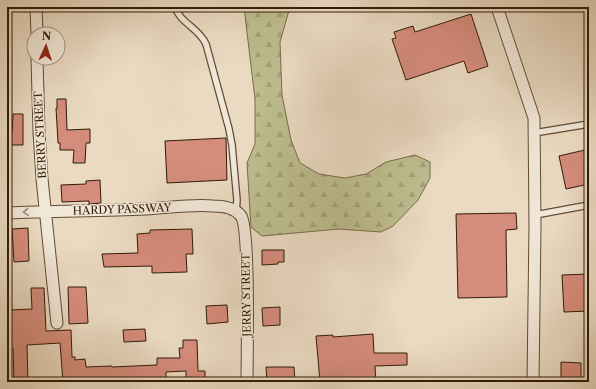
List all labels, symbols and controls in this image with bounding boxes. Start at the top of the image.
north arrow [26,26,66,66]
text: N [41,29,52,43]
street label: BERRY STREET [31,90,49,179]
street label: HARDY PASSWAY [72,200,172,218]
one-way arrow [23,208,29,217]
street label: JERRY STREET [238,252,254,339]

